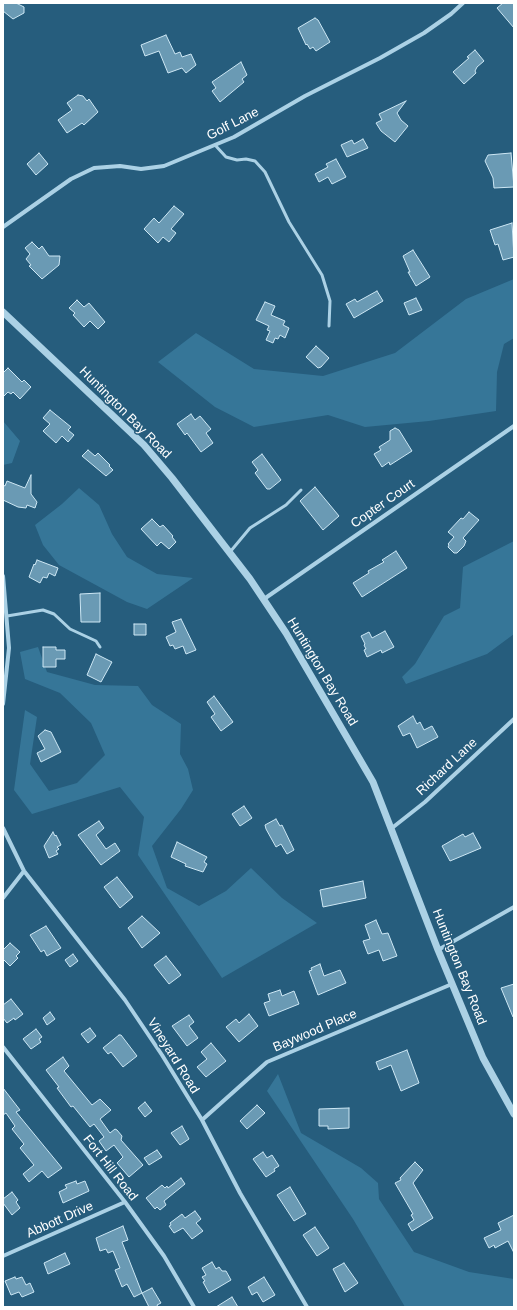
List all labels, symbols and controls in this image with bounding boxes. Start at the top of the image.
street label: Golf Lane [204,104,262,144]
street label: Huntington Bay Road [76,364,174,462]
street label: Copter Court [348,476,418,532]
street label: Huntington Bay Road [283,615,361,729]
street label: Richard Lane [413,735,481,799]
street label: Huntington Bay Road [429,907,489,1027]
street label: Baywood Place [271,1006,359,1056]
street label: Vineyard Road [144,1016,202,1096]
street label: Fort Hill Road [79,1132,141,1204]
street label: Abbott Drive [24,1198,96,1242]

